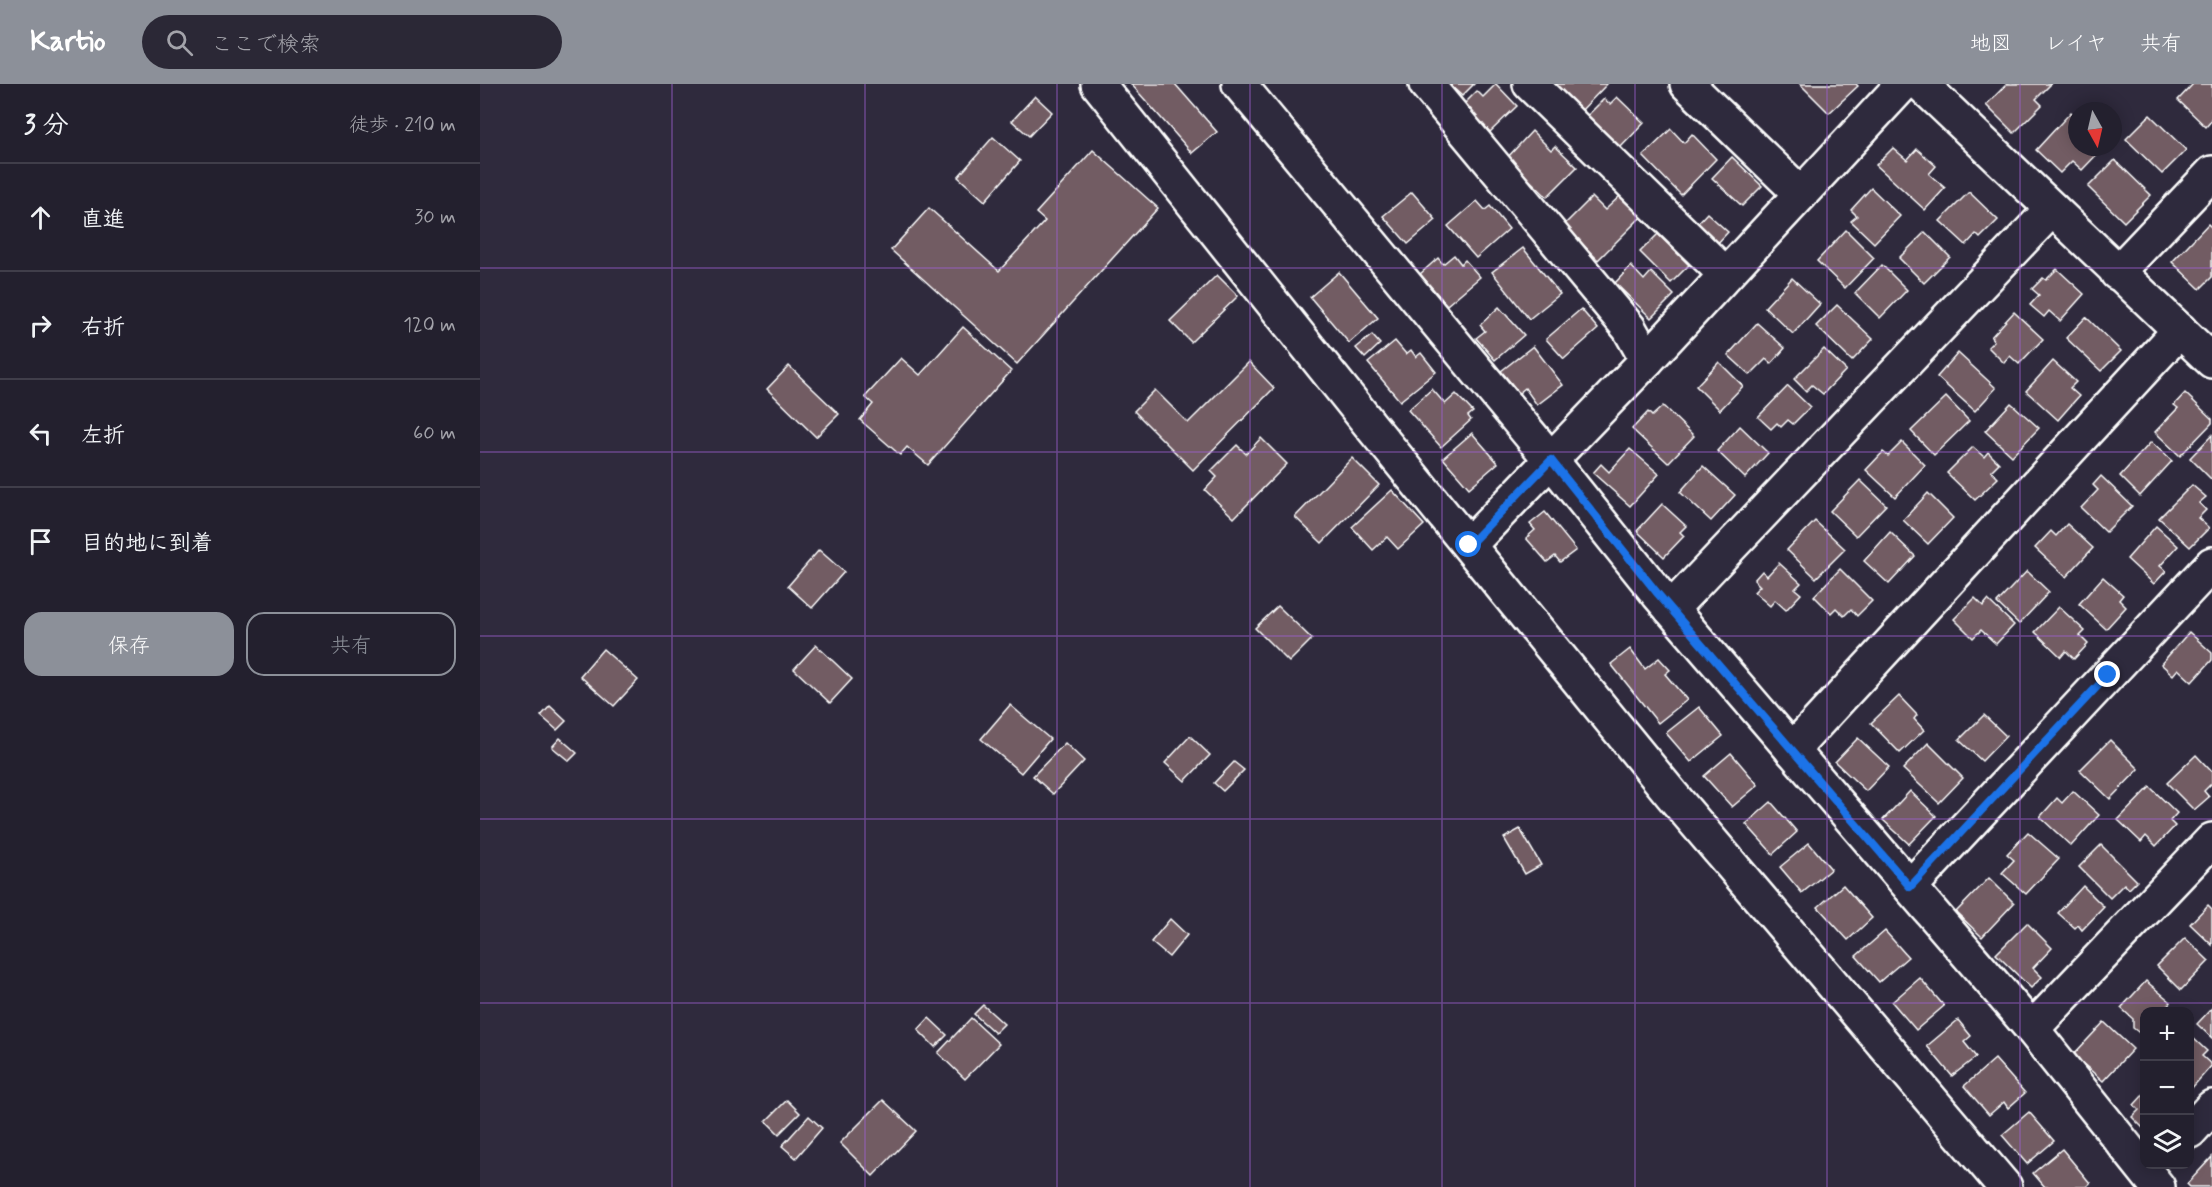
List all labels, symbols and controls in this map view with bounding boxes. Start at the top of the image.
search box [142,15,562,69]
text: Kartio [30,24,106,61]
icon: search [163,26,196,59]
text: 地図 [1970,30,2012,58]
text: レイヤ [2045,30,2107,58]
text: 共有 [2140,30,2182,58]
text: ここで検索 [211,31,321,59]
north arrow [2068,102,2122,156]
text: 3 分 [24,109,69,143]
text: 徒歩 · 210 m [349,112,456,139]
icon: ahead [24,201,57,234]
text: 30 m [414,204,456,231]
text: 直進 [81,206,125,234]
icon: right [24,309,57,342]
text: 120 m [403,312,456,339]
text: 右折 [81,314,125,342]
icon: left [24,417,57,450]
text: 60 m [413,420,456,447]
text: 左折 [81,422,125,450]
icon: arrive [24,525,57,558]
text: 目的地に到着 [81,530,213,558]
route start [1455,531,1481,557]
button: 保存 [24,612,234,676]
button: 共有 [246,612,456,676]
route end [2094,661,2120,687]
map controls [2140,1007,2194,1169]
button: + [2140,1007,2194,1061]
button: − [2140,1061,2194,1115]
button: layers [2140,1115,2194,1169]

